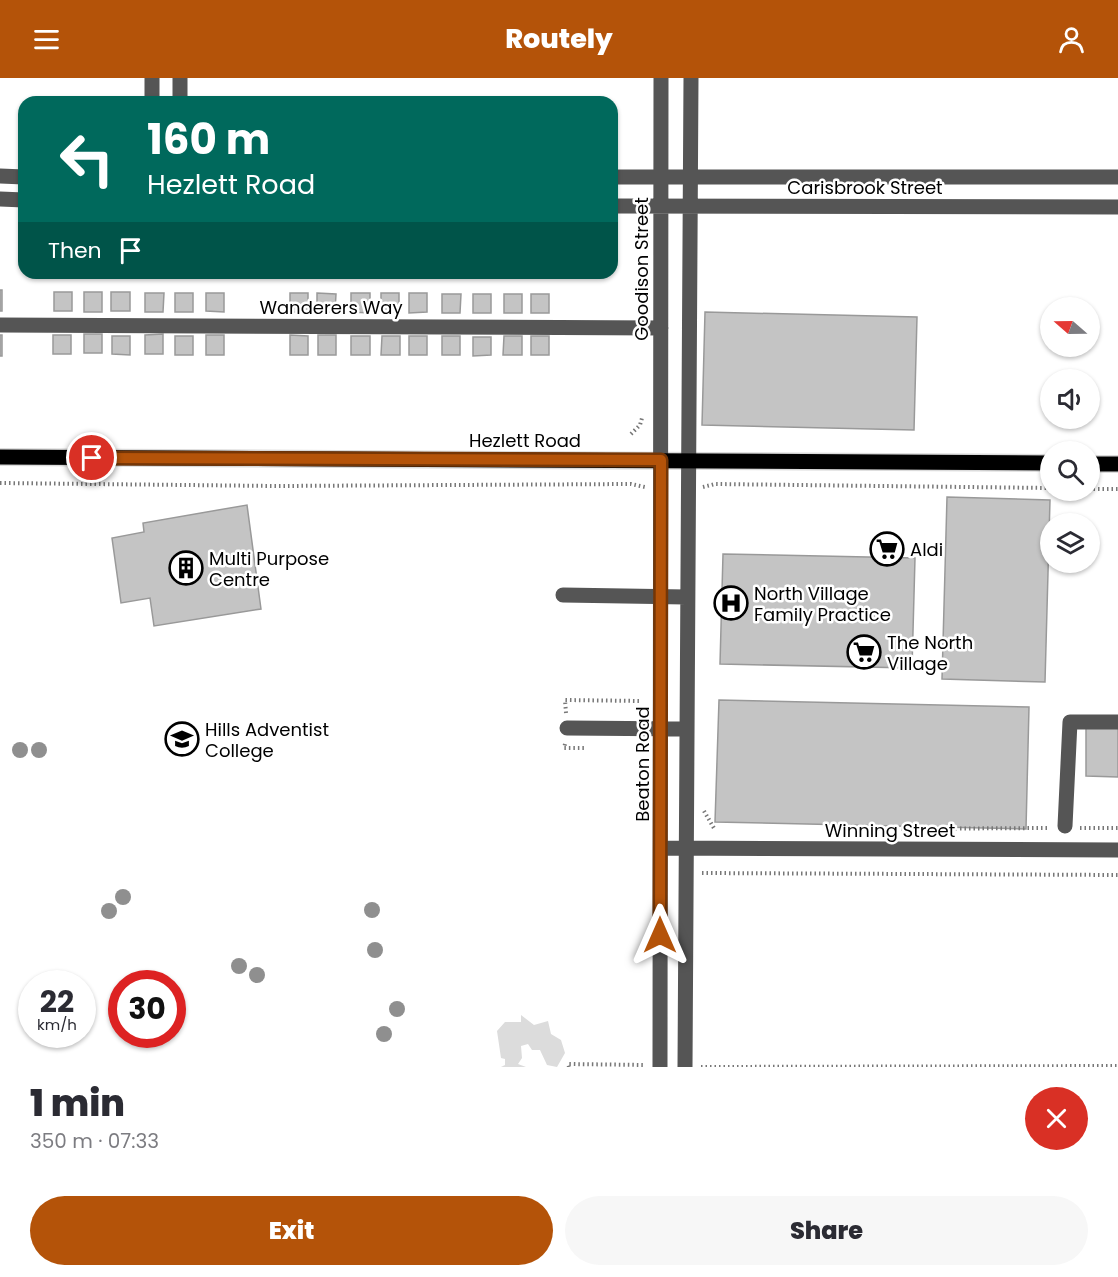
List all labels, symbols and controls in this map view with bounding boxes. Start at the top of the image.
text: Routely [505,20,613,57]
icon: menu [30,23,63,56]
icon: person [1055,23,1088,56]
text: 160 m [147,110,270,169]
icon: left [48,120,126,198]
text: Hezlett Road [147,166,315,203]
street label: Carisbrook Street [787,175,943,200]
street label: Goodison Street [629,197,654,341]
icon: arrive [114,234,147,267]
text: Then [48,235,102,266]
street label: Wanderers Way [259,295,403,320]
north arrow [1040,297,1100,357]
map controls [1040,297,1100,573]
button: sound [1040,369,1100,429]
street label: Hezlett Road [469,428,581,453]
pin [66,432,117,483]
icon: arrive [75,441,108,474]
button: search [1040,441,1100,501]
button: layers [1040,513,1100,573]
supermarket icon: Aldi [869,531,905,567]
place label: Aldi [910,537,943,562]
place label: Multi Purpose Centre [209,546,329,592]
building icon: Multi Purpose Centre [168,550,204,586]
place label: North Village Family Practice [754,581,891,627]
hospital icon: North Village Family Practice [713,585,749,621]
place label: The North Village [887,630,973,676]
supermarket icon: The North Village [846,634,882,670]
street label: Beaton Road [630,706,655,822]
place label: Hills Adventist College [205,717,329,763]
school or university icon: Hills Adventist College [164,721,200,757]
street label: Winning Street [825,818,955,843]
position arrow [628,903,692,967]
speed limit sign: 30 [108,970,186,1048]
text: 22 [40,980,74,1023]
text: km/h [37,1014,77,1035]
text: 1 min [30,1078,125,1129]
button: close [1025,1087,1088,1150]
text: 350 m · 07:33 [30,1127,159,1155]
button: Exit [30,1196,553,1265]
button: Share [565,1196,1088,1265]

